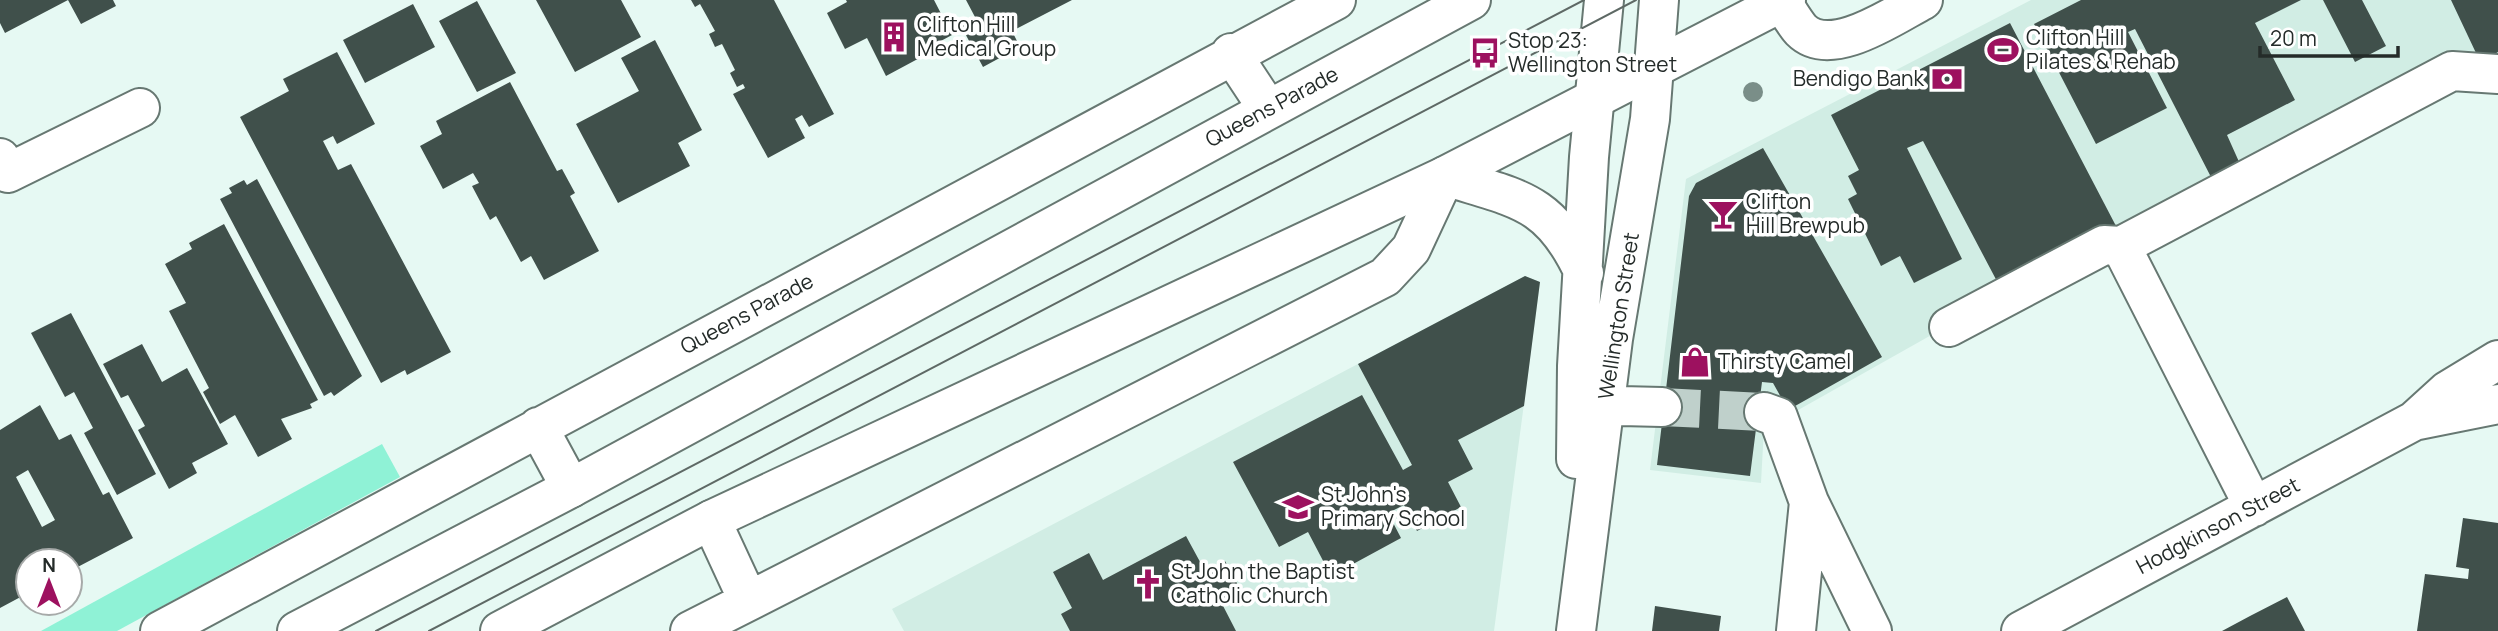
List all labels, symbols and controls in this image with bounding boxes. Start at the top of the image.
place label: Clifton Hill Medical Group [917,10,1056,62]
scale bar [2260,14,2398,58]
building icon: Clifton Hill Medical Group [877,20,911,54]
place label: Clifton Hill Pilates & Rehab [2026,23,2176,75]
text: 20 m [2270,24,2317,52]
place label: Stop 23: Wellington Street [1508,26,1677,78]
sports icon: Clifton Hill Pilates & Rehab [1986,33,2020,67]
bus stop icon: Stop 23: Wellington Street [1468,36,1502,70]
street label: Queens Parade [1200,59,1343,153]
bank icon: Bendigo Bank [1930,62,1964,96]
place label: Bendigo Bank [1793,64,1925,92]
place label: Clifton Hill Brewpub [1746,187,1865,239]
bar icon: Clifton Hill Brewpub [1706,197,1740,231]
street label: Wellington Street [1591,230,1645,402]
street label: Queens Parade [675,266,818,360]
shop icon: Thirsty Camel [1678,345,1712,379]
place label: Thirsty Camel [1718,347,1851,375]
street label: Hodgkinson Street [2131,470,2304,580]
place label: St John's Primary School [1321,480,1465,532]
school or university icon: St John's Primary School [1281,490,1315,524]
north arrow [14,547,84,617]
text: N [42,552,56,578]
place label: St John the Baptist Catholic Church [1171,557,1355,609]
church icon: St John the Baptist Catholic Church [1131,567,1165,601]

